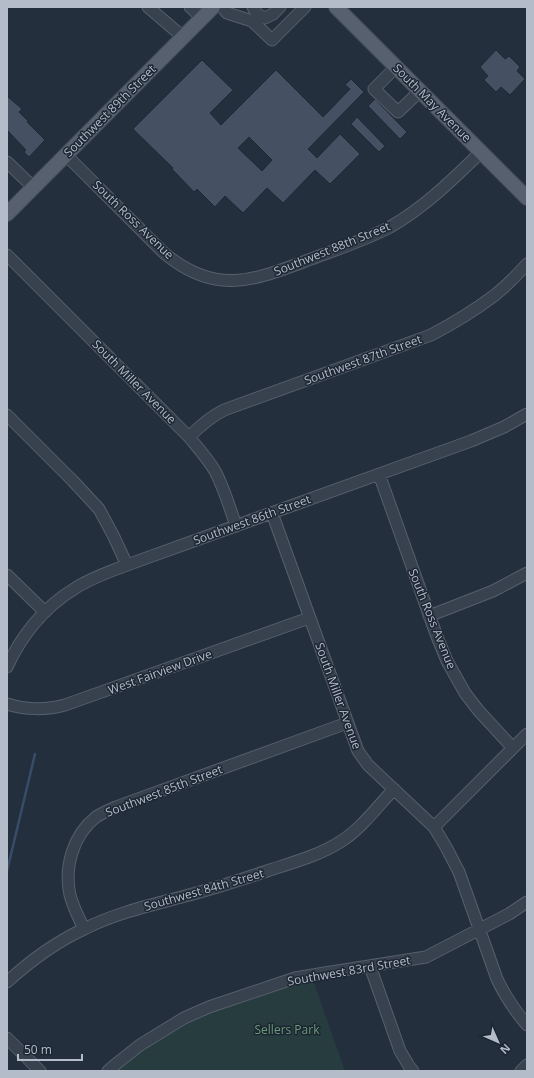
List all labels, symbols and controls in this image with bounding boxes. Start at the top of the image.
street label: South May Avenue [389,60,475,146]
street label: Southwest 89th Street [60,61,159,160]
street label: South Ross Avenue [89,176,178,263]
street label: Southwest 88th Street [271,217,392,280]
street label: Southwest 87th Street [302,330,424,389]
street label: South Miller Avenue [89,336,180,428]
street label: Southwest 86th Street [191,490,313,549]
street label: South Ross Avenue [405,566,460,672]
street label: South Miller Avenue [311,640,366,752]
street label: West Fairview Drive [106,645,214,698]
street label: Southwest 85th Street [103,760,225,821]
street label: Southwest 84th Street [142,864,266,915]
street label: Southwest 83rd Street [286,951,412,990]
park label: Sellers Park [255,1021,320,1038]
north arrow [478,1022,518,1062]
scale bar [18,1036,82,1062]
text: 50 m [24,1041,52,1058]
text: N [497,1041,514,1058]

